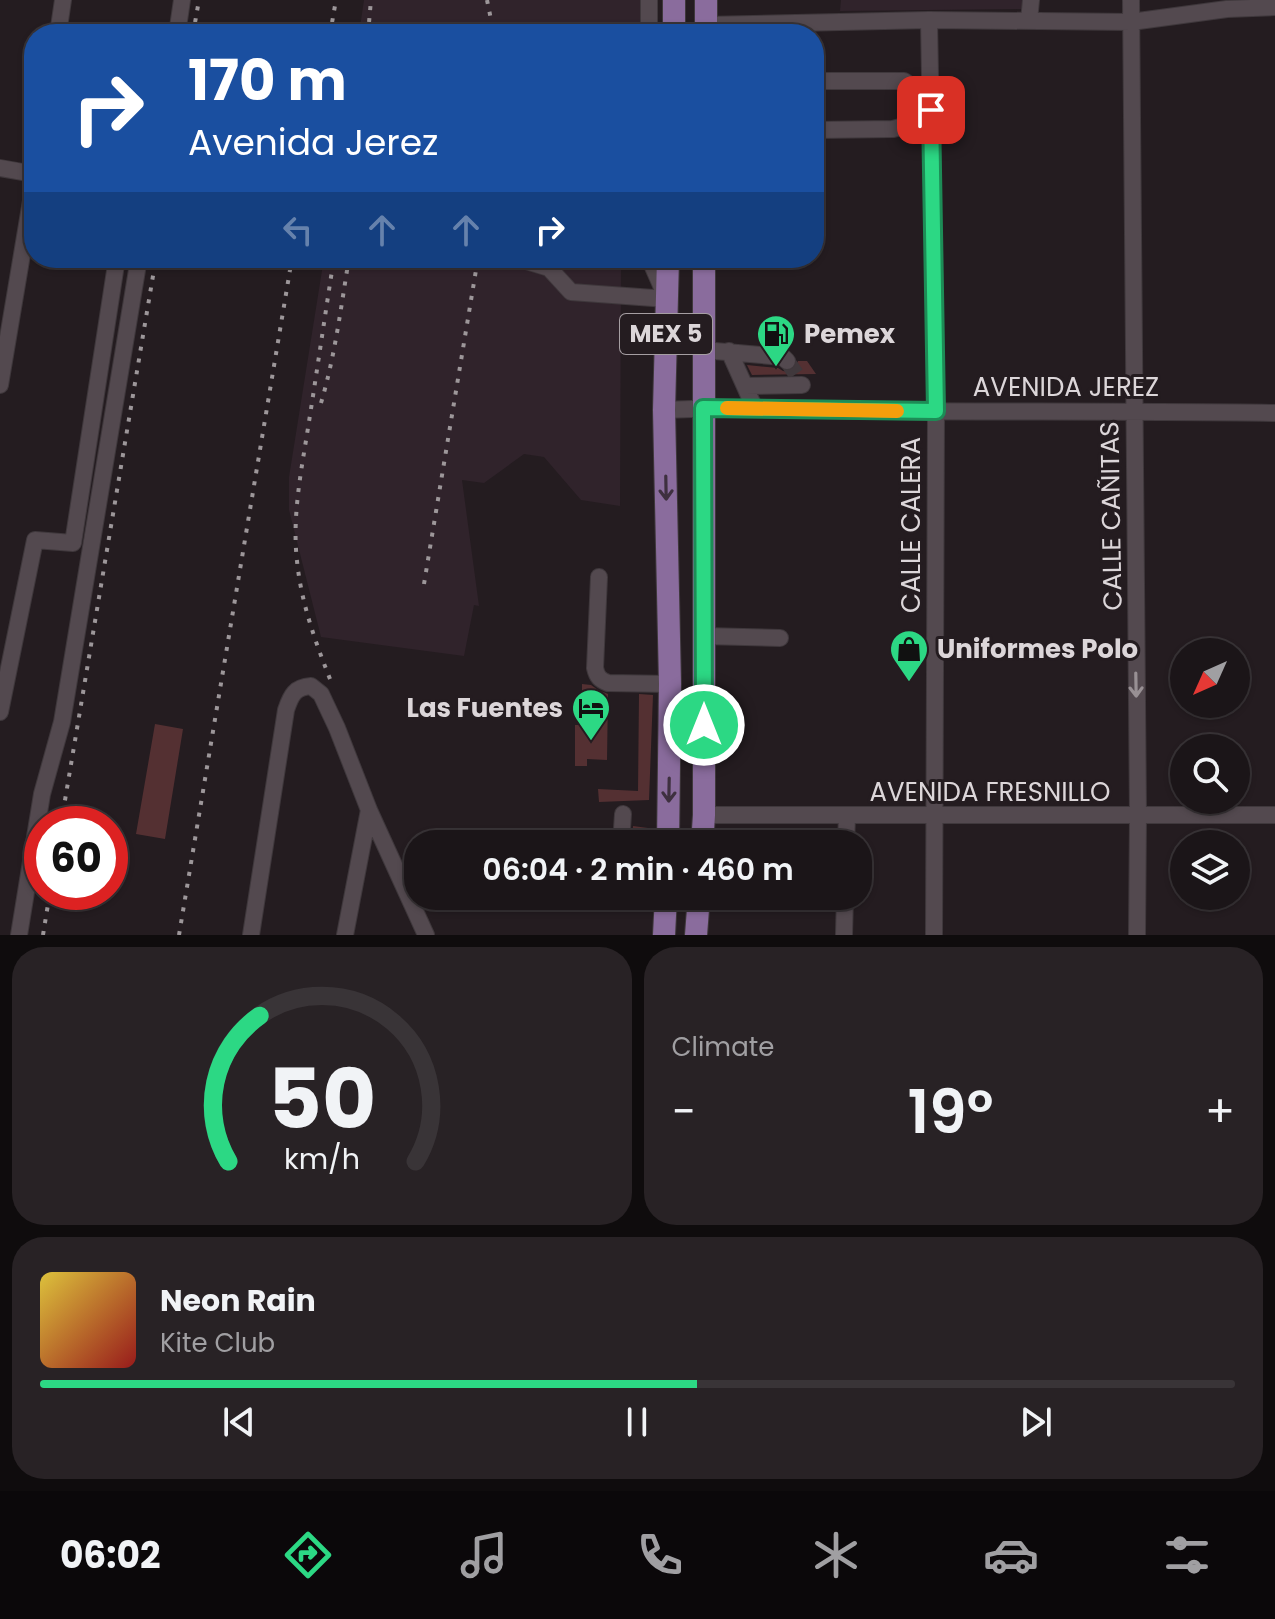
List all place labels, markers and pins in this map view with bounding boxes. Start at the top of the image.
pin [897,76,965,144]
fuel station icon: Pemex [755,313,797,368]
place label: Pemex [804,316,896,352]
shop icon: Uniformes Polo [888,628,930,683]
place label: Uniformes Polo [937,631,1138,667]
hotel icon: Las Fuentes [570,687,612,742]
place label: Las Fuentes [407,690,563,726]

